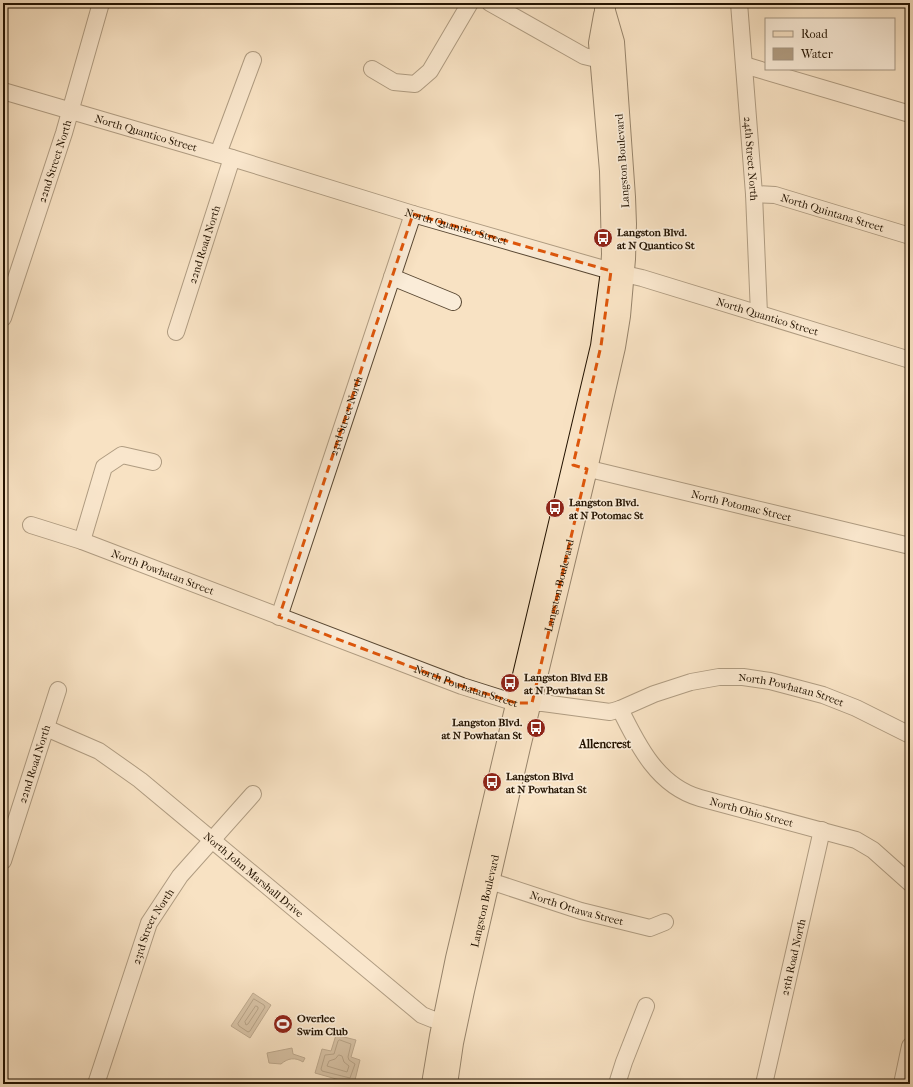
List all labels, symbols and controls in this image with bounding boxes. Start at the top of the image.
legend [765,18,895,70]
text: Road [801,27,828,41]
text: Water [800,47,834,61]
street label: North Quantico Street [93,112,199,154]
street label: Langston Boulevard [613,112,632,209]
street label: 24th Street North [741,116,760,202]
street label: 22nd Street North [36,118,75,204]
street label: North Quintana Street [779,191,885,235]
street label: 22nd Road North [186,203,224,285]
street label: North Quantico Street [403,206,509,248]
place label: Langston Blvd. at N Quantico St [617,226,696,252]
bus stop icon: Langston Blvd. at N Quantico St [592,227,614,249]
street label: North Quantico Street [715,295,820,339]
street label: 23rd Street North [327,374,366,457]
street label: North Potomac Street [690,488,793,524]
place label: Langston Blvd. at N Potomac St [569,496,645,522]
bus stop icon: Langston Blvd. at N Potomac St [544,497,566,519]
street label: Langston Boulevard [542,537,577,633]
street label: North Powhatan Street [109,547,216,598]
street label: North Powhatan Street [412,662,519,710]
place label: Langston Blvd EB at N Powhatan St [524,671,608,697]
street label: North Powhatan Street [738,671,846,710]
bus stop icon: Langston Blvd EB at N Powhatan St [499,672,521,694]
place label: Langston Blvd. at N Powhatan St [441,716,523,742]
bus stop icon: Langston Blvd. at N Powhatan St [525,717,547,739]
street label: 22nd Road North [16,723,54,805]
district label: Allencrest [578,737,632,751]
place label: Langston Blvd at N Powhatan St [506,770,588,796]
bus stop icon: Langston Blvd at N Powhatan St [481,771,503,793]
street label: North Ohio Street [708,795,795,830]
street label: North John Marshall Drive [201,830,306,921]
street label: Langston Boulevard [468,853,502,949]
street label: 23rd Street North [130,886,177,966]
street label: North Ottawa Street [528,889,625,928]
street label: 25th Road North [778,917,809,997]
place label: Overlee Swim Club [297,1012,348,1038]
sports icon: Overlee Swim Club [272,1013,294,1035]

